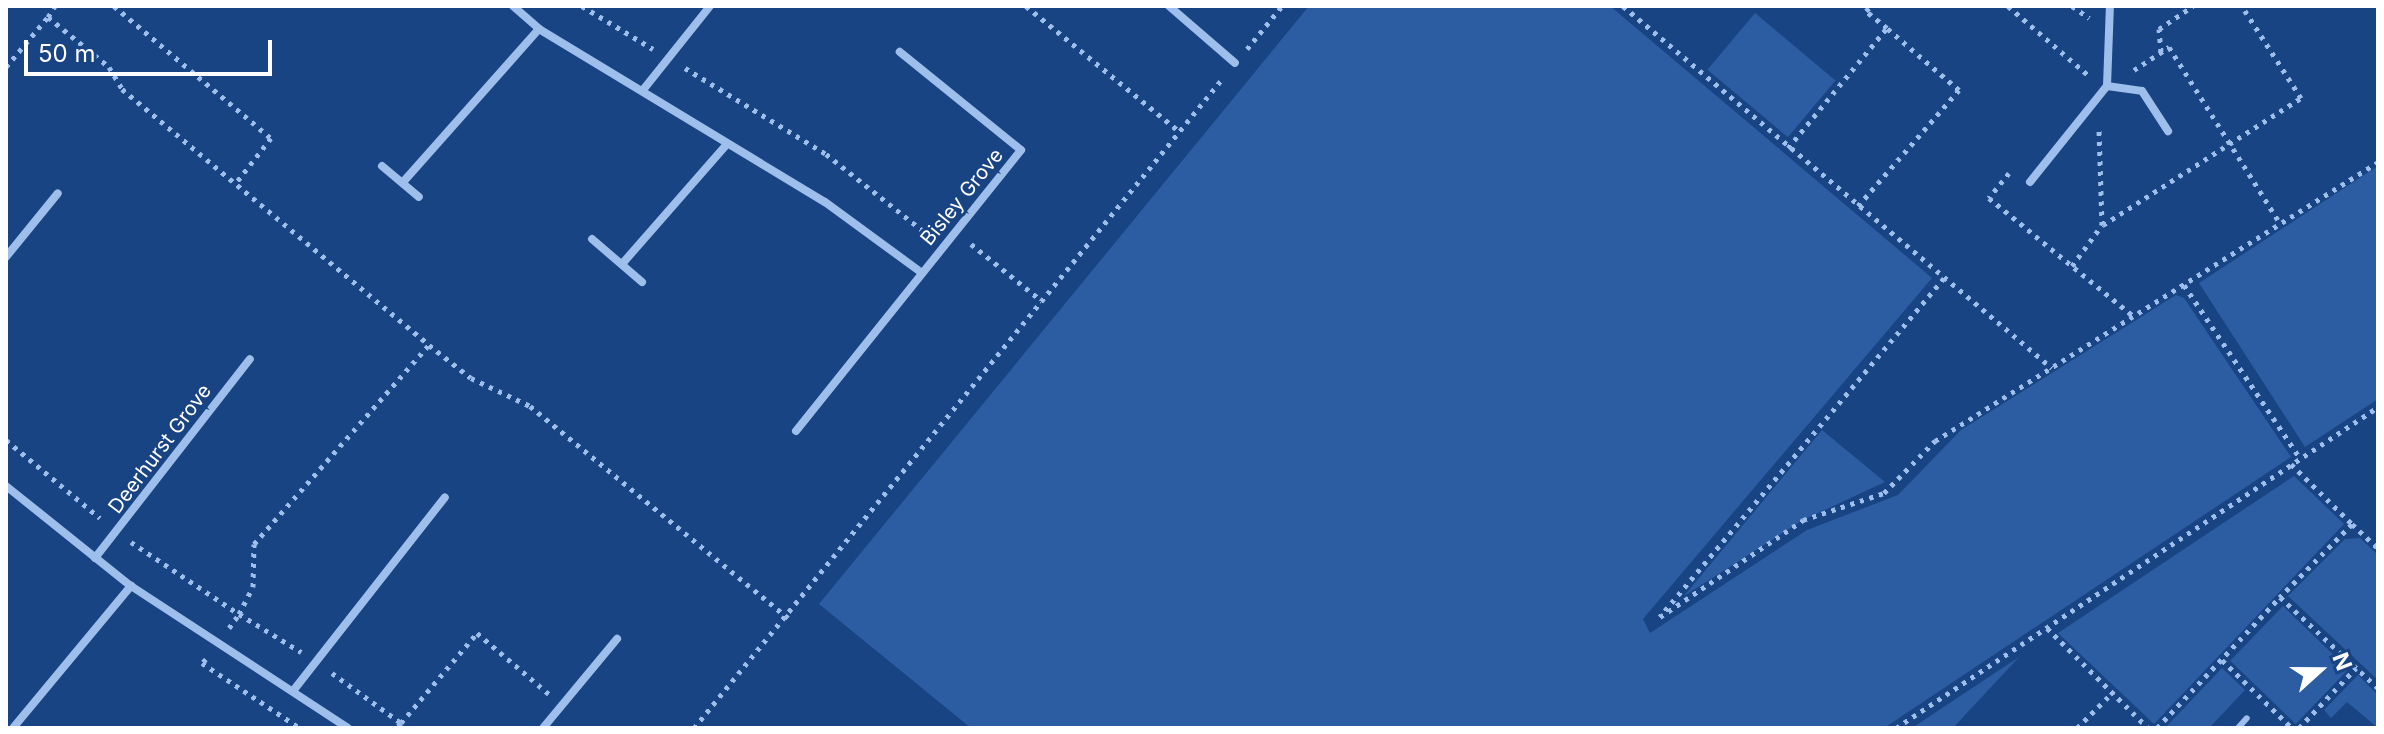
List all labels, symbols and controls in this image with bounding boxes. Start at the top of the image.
scale bar [28,24,276,74]
text: 50 m [38,39,96,68]
street label: Bisley Grove [916,144,1008,250]
street label: Deerhurst Grove [104,380,216,518]
north arrow [2280,630,2360,710]
text: N [2327,649,2358,674]

